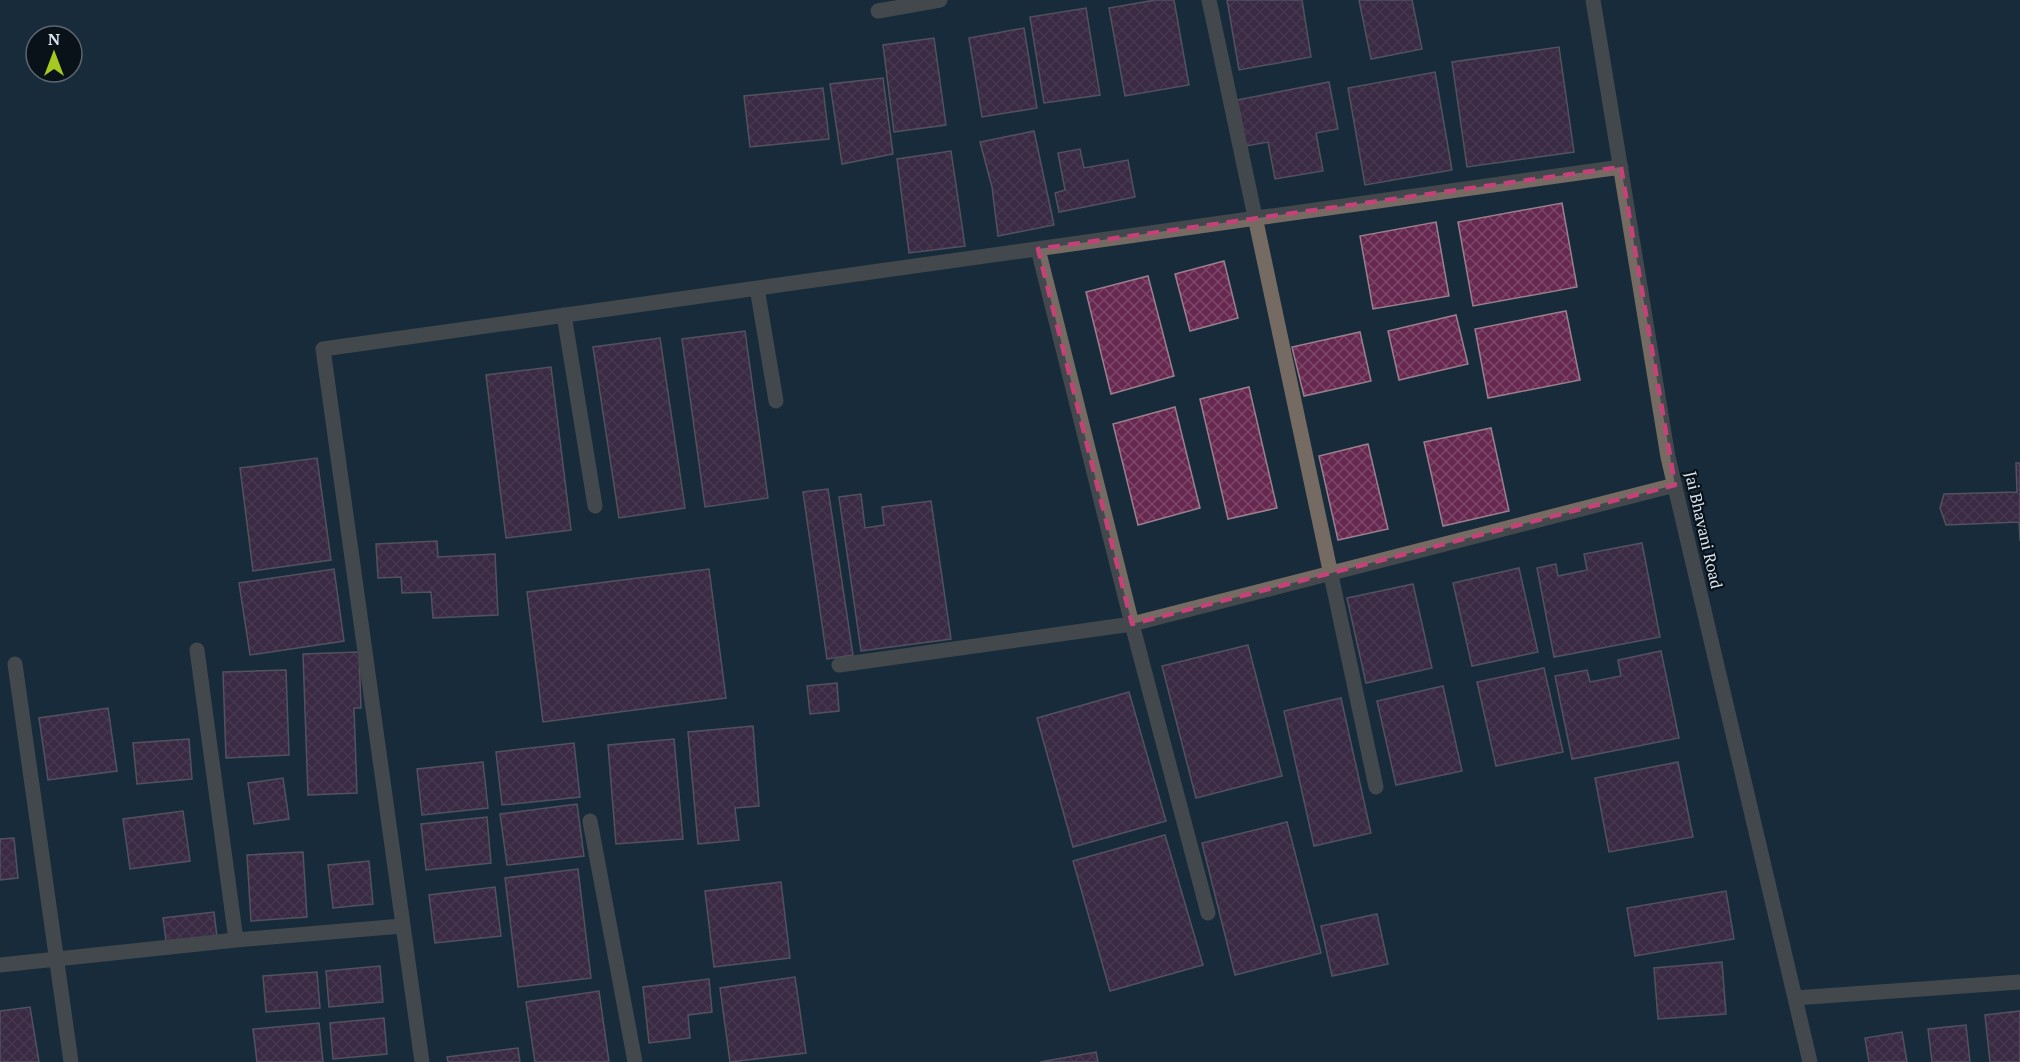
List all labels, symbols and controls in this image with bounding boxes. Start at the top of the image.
north arrow [24,24,84,84]
text: N [48,28,60,50]
street label: Jai Bhavani Road [1680,469,1728,591]

